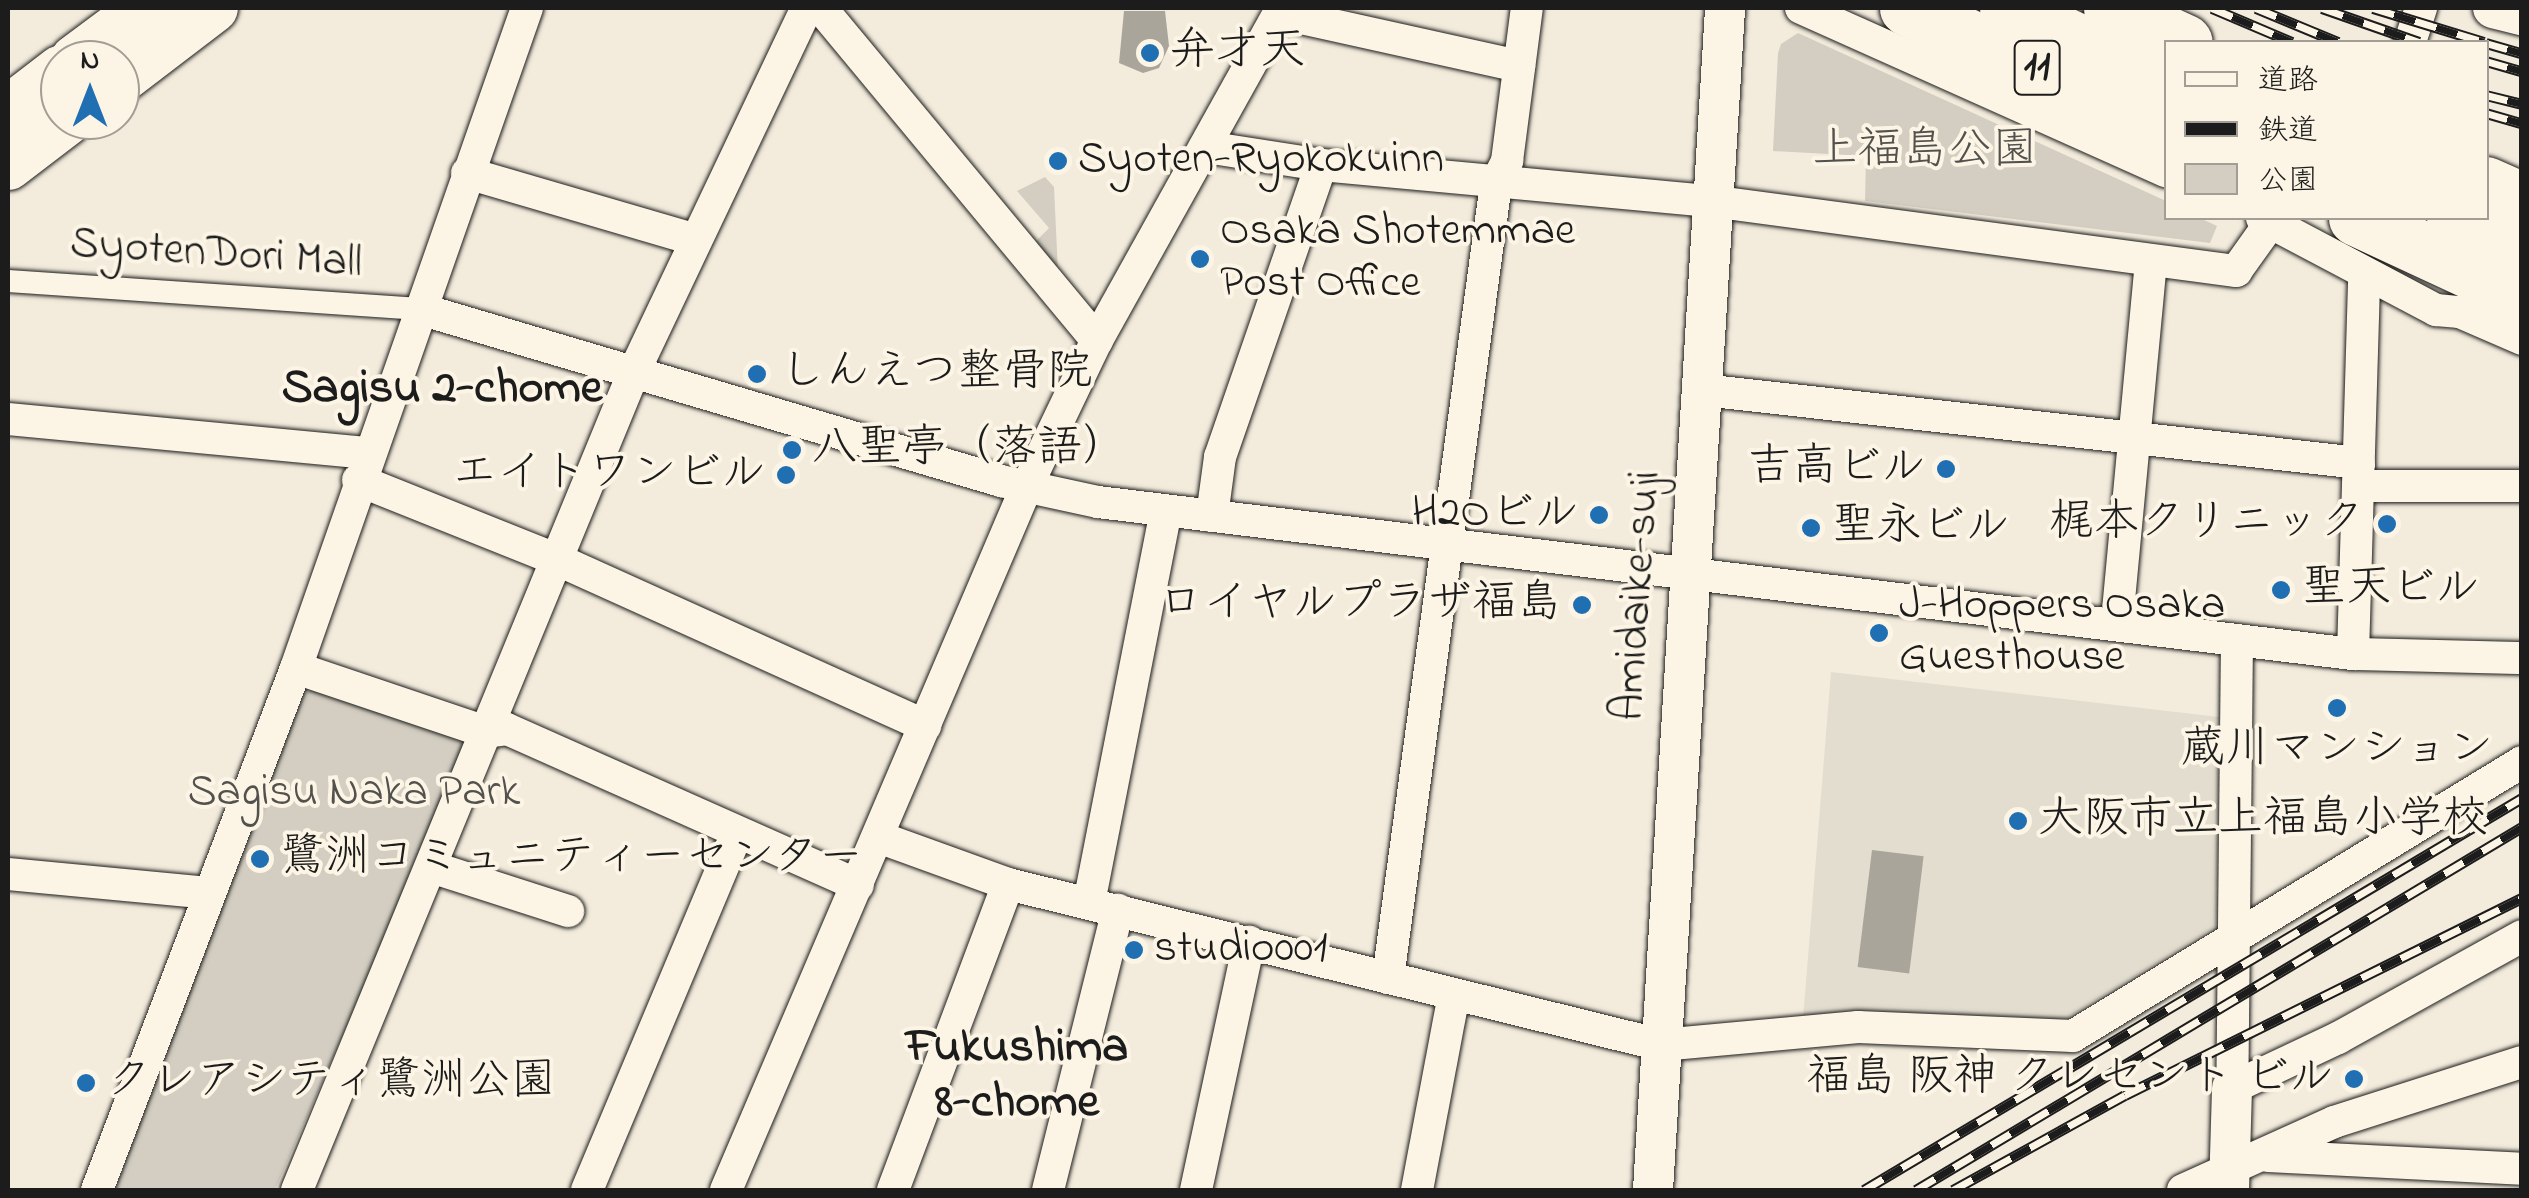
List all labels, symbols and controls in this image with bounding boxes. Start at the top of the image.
place label: 弁才天 [1170,26,1305,80]
road number: 11 [2012,31,2062,105]
north arrow [40,40,140,140]
legend [2164,40,2489,220]
text: N [81,41,99,82]
marker: 弁才天 [1139,42,1161,64]
text: 道路 [2258,60,2318,104]
text: 鉄道 [2258,110,2318,154]
park label: 上福島公園 [1813,125,2037,179]
place label: Syoten-Ryokokuinn [1078,134,1444,188]
marker: Syoten-Ryokokuinn [1047,150,1069,172]
text: 公園 [2258,160,2318,204]
place label: Osaka Shotemmae Post Office [1220,206,1575,312]
street label: SyotenDori Mall [68,218,364,292]
marker: Osaka Shotemmae Post Office [1189,248,1211,270]
place label: しんえつ整骨院 [780,347,1095,401]
district label: Sagisu 2-chome [282,361,602,419]
marker: しんえつ整骨院 [744,361,770,387]
place label: 八聖亭（落語） [812,423,1127,477]
marker: 八聖亭（落語） [781,439,803,461]
place label: 吉高ビル [1746,442,1926,496]
place label: エイトワンビル [451,448,766,502]
marker: 吉高ビル [1935,458,1957,480]
marker: エイトワンビル [775,464,797,486]
street label: Amidaike-suji [1603,469,1675,723]
place label: H2Oビル [1411,488,1579,542]
place label: 梶本クリニック [2049,497,2364,551]
place label: 聖永ビル [1831,501,2011,555]
marker: H2Oビル [1588,504,1610,526]
marker: 梶本クリニック [2374,511,2400,537]
marker: 聖永ビル [1800,517,1822,539]
place label: 聖天ビル [2301,563,2481,617]
place label: ロイヤルプラザ福島 [1157,578,1562,632]
marker: 聖天ビル [2270,579,2292,601]
place label: J-Hoppers Osaka Guesthouse [1899,580,2225,686]
marker: ロイヤルプラザ福島 [1571,594,1593,616]
marker: J-Hoppers Osaka Guesthouse [1868,622,1890,644]
marker: 蔵川マンション [2326,697,2348,719]
place label: 蔵川マンション [2180,724,2494,778]
park label: Sagisu Naka Park [188,767,520,821]
place label: 大阪市立上福島小学校 [2038,794,2488,848]
marker: 大阪市立上福島小学校 [2007,810,2029,832]
place label: 鷺洲コミュニティーセンター [280,832,865,886]
marker: 鷺洲コミュニティーセンター [249,848,271,870]
place label: studio001 [1154,923,1328,977]
marker: studio001 [1123,939,1145,961]
district label: Fukushima 8-chome [906,1019,1128,1132]
place label: 福島 阪神 クレセント ビル [1805,1052,2334,1106]
place label: クレアシティ鷺洲公園 [106,1056,556,1110]
marker: 福島 阪神 クレセント ビル [2343,1068,2365,1090]
marker: クレアシティ鷺洲公園 [75,1072,97,1094]

